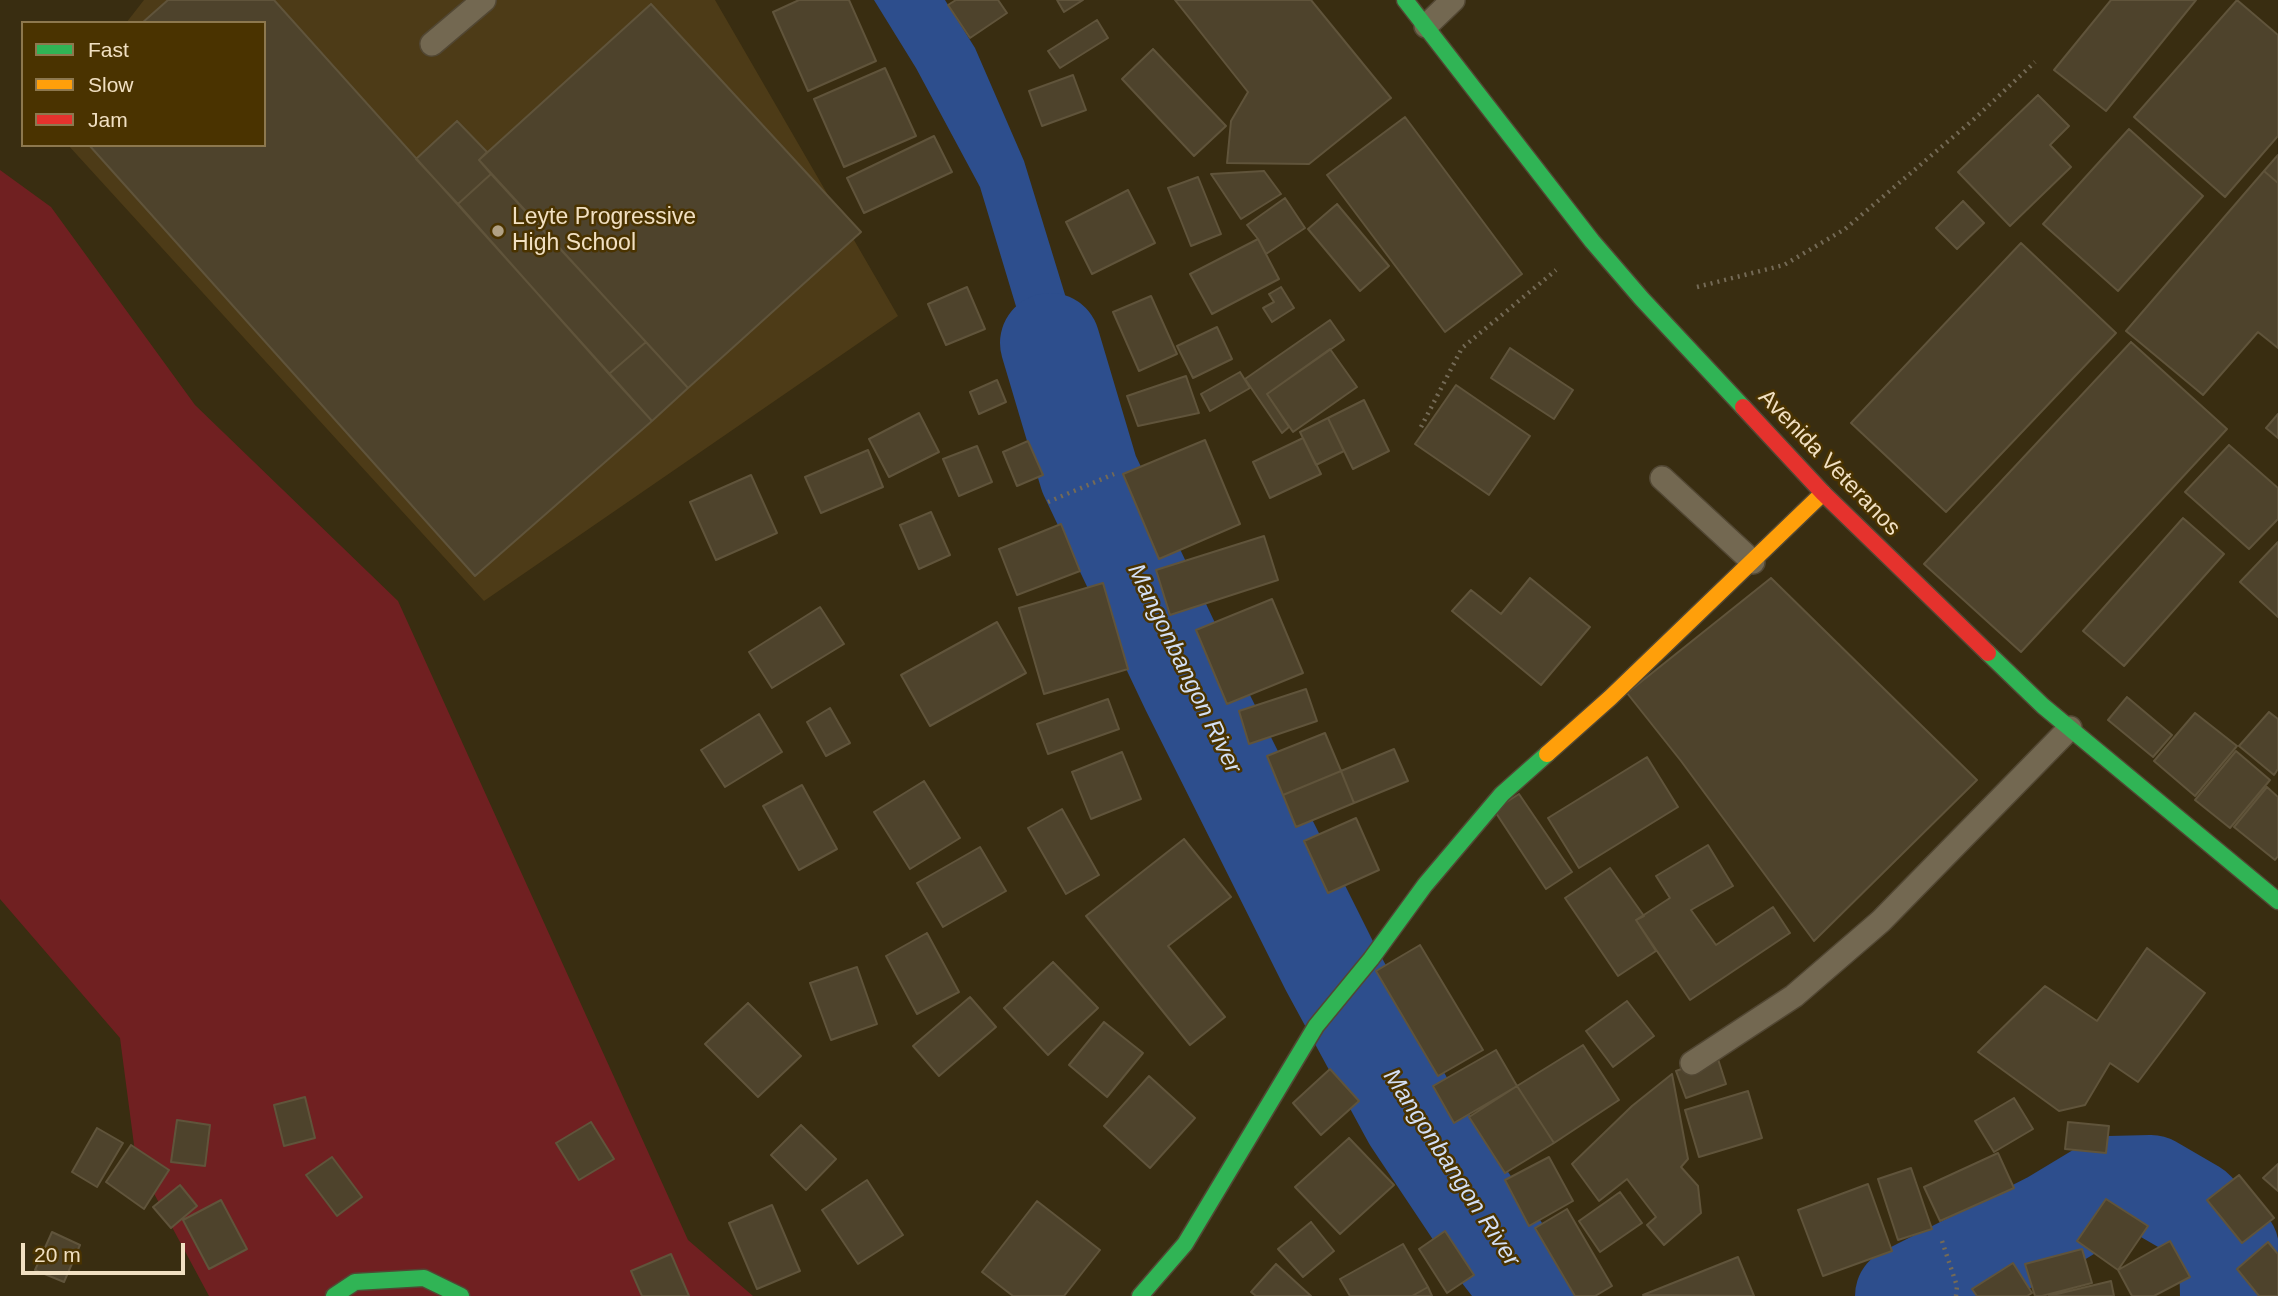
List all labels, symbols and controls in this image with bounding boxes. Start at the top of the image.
legend [21,21,266,147]
text: Fast [88,38,129,61]
text: Slow [88,73,134,96]
text: Jam [88,108,128,131]
place label: Leyte Progressive High School [512,204,696,258]
marker: Leyte Progressive High School [490,223,506,239]
street label: Avenida Veteranos [1752,384,1906,542]
water label: Mangonbangon River [1121,560,1247,778]
water label: Mangonbangon River [1376,1064,1526,1272]
scale bar [24,1230,189,1274]
text: 20 m [34,1243,81,1266]

